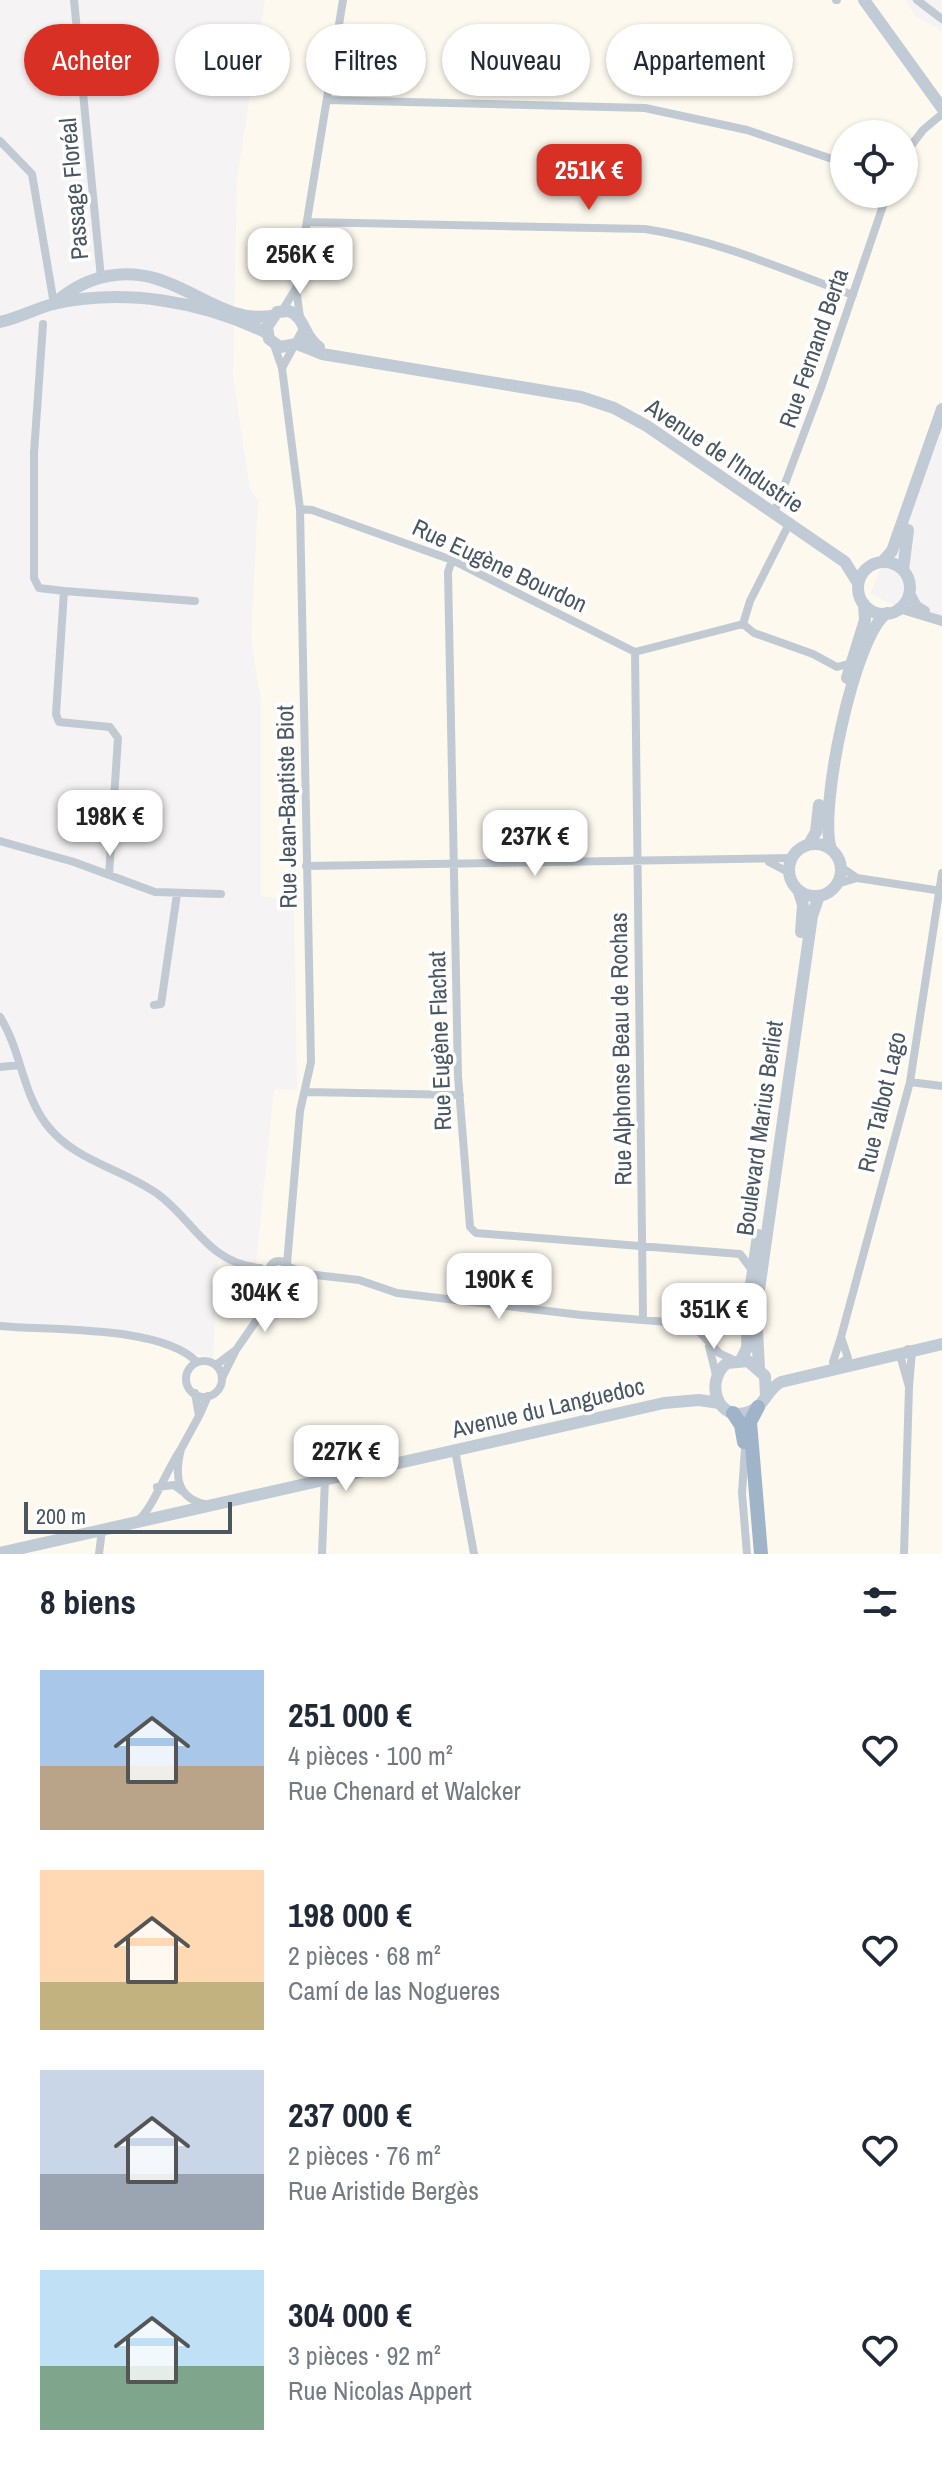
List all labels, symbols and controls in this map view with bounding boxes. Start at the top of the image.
chip: Acheter [24,24,159,96]
chip: Louer [175,24,290,96]
chip: Filtres [306,24,426,96]
chip: Nouveau [442,24,590,96]
chip: Appartement [606,24,793,96]
street label: Passage Floréal [51,117,95,261]
map controls [830,120,918,208]
button: locate [830,120,918,208]
pin: 251K € [524,144,654,212]
text: 251K € [555,152,623,187]
pin: 256K € [235,228,365,296]
text: 256K € [266,236,334,271]
street label: Rue Fernand Berta [771,264,855,432]
street label: Avenue de l'Industrie [639,390,810,520]
street label: Rue Eugène Bourdon [407,510,593,620]
street label: Rue Jean-Baptiste Biot [268,704,304,909]
pin: 198K € [45,790,175,858]
text: 198K € [76,798,144,833]
pin: 237K € [470,810,600,878]
text: 237K € [501,818,569,853]
street label: Rue Alphonse Beau de Rochas [602,912,638,1186]
street label: Rue Eugène Flachat [420,950,458,1131]
street label: Boulevard Marius Berliet [728,1018,790,1237]
street label: Rue Talbot Lago [849,1029,913,1175]
pin: 190K € [434,1253,564,1321]
text: 190K € [465,1261,533,1296]
pin: 304K € [200,1266,330,1334]
text: 304K € [231,1274,299,1309]
pin: 351K € [649,1283,779,1351]
text: 351K € [680,1291,748,1326]
street label: Avenue du Languedoc [448,1369,648,1445]
pin: 227K € [281,1425,411,1493]
text: 227K € [312,1433,380,1468]
scale bar [24,1498,232,1534]
text: 200 m [36,1501,86,1531]
text: 8 biens [40,1579,136,1625]
icon: filters [858,1580,902,1624]
text: 251 000 € [288,1692,412,1738]
icon: home [104,1702,200,1798]
icon: heart [858,1728,902,1772]
text: 4 pièces · 100 m² [288,1738,453,1773]
text: Rue Chenard et Walcker [288,1773,521,1808]
text: 198 000 € [288,1892,412,1938]
icon: home [104,1902,200,1998]
icon: heart [858,1928,902,1972]
text: 2 pièces · 68 m² [288,1938,441,1973]
text: Camí de las Nogueres [288,1973,500,2008]
text: 237 000 € [288,2092,412,2138]
icon: home [104,2102,200,2198]
icon: heart [858,2128,902,2172]
text: 2 pièces · 76 m² [288,2138,441,2173]
text: Rue Aristide Bergès [288,2173,479,2208]
text: 304 000 € [288,2292,412,2338]
icon: home [104,2302,200,2398]
icon: heart [858,2328,902,2372]
text: 3 pièces · 92 m² [288,2338,441,2373]
text: Rue Nicolas Appert [288,2373,472,2408]

